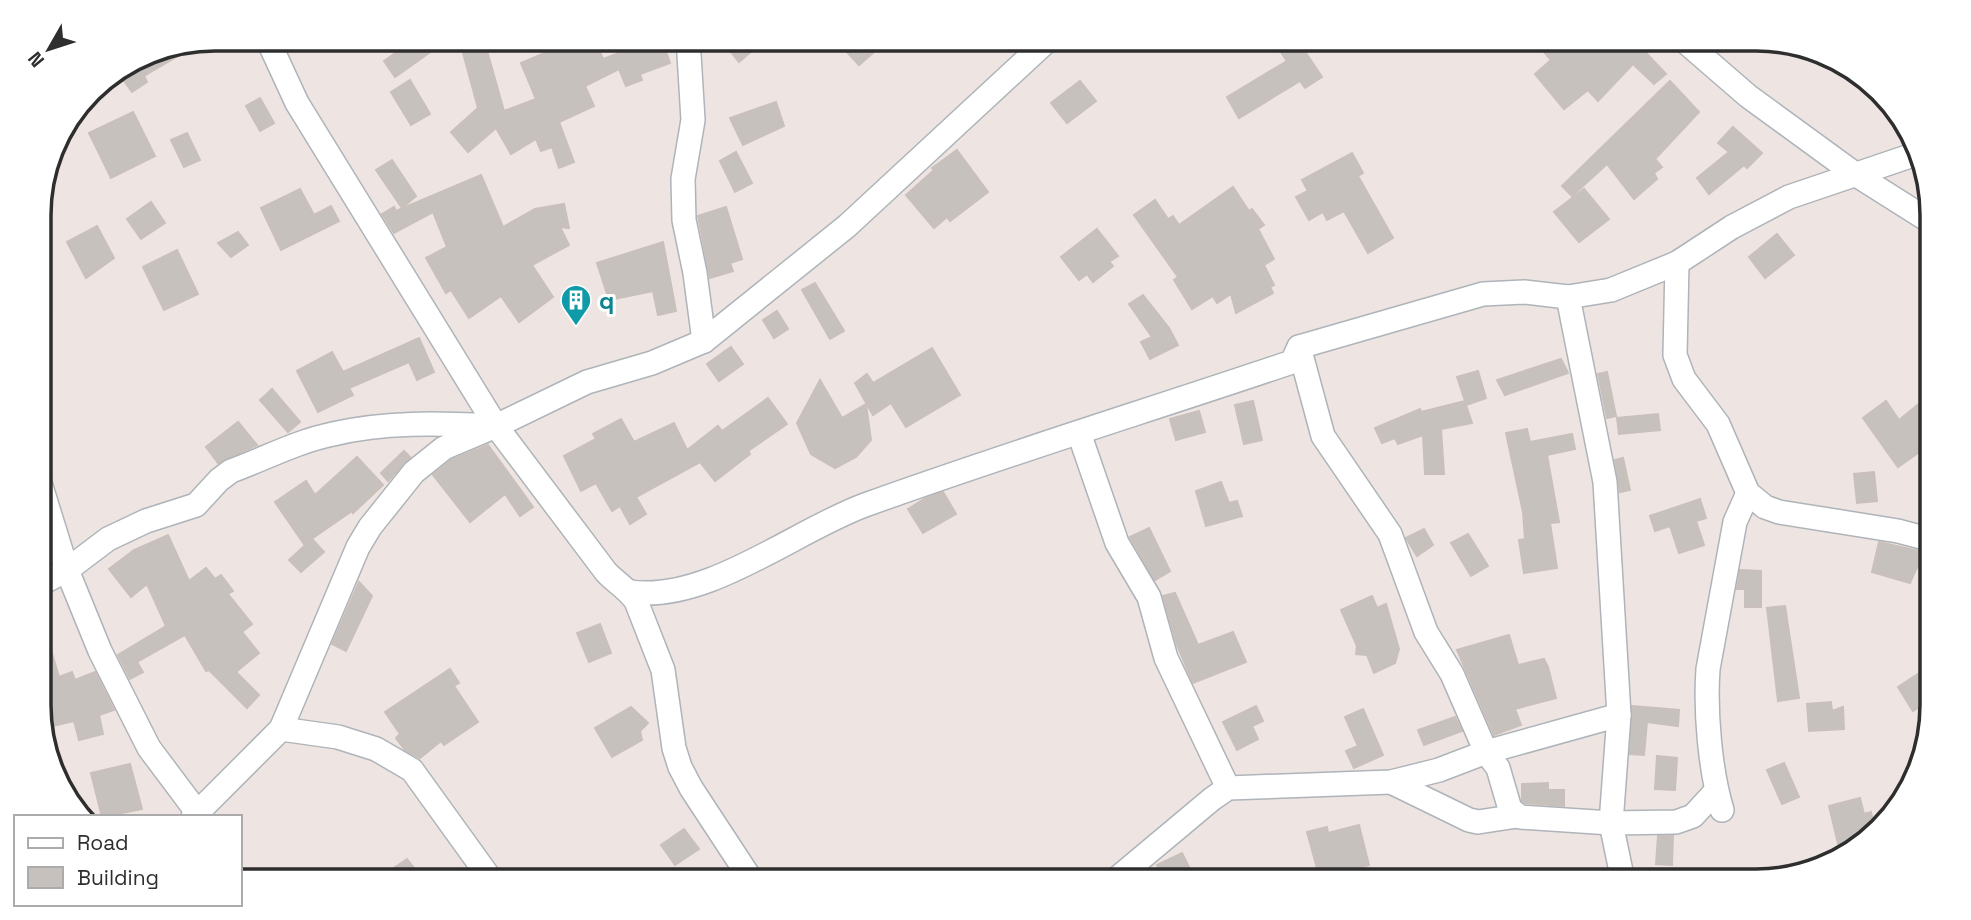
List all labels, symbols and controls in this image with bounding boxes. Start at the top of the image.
north arrow [14,14,84,84]
text: N [22,47,50,72]
building icon: q [559,283,593,327]
place label: q [599,285,614,316]
legend [14,815,242,906]
text: Road [77,829,129,856]
text: Building [77,864,159,891]

